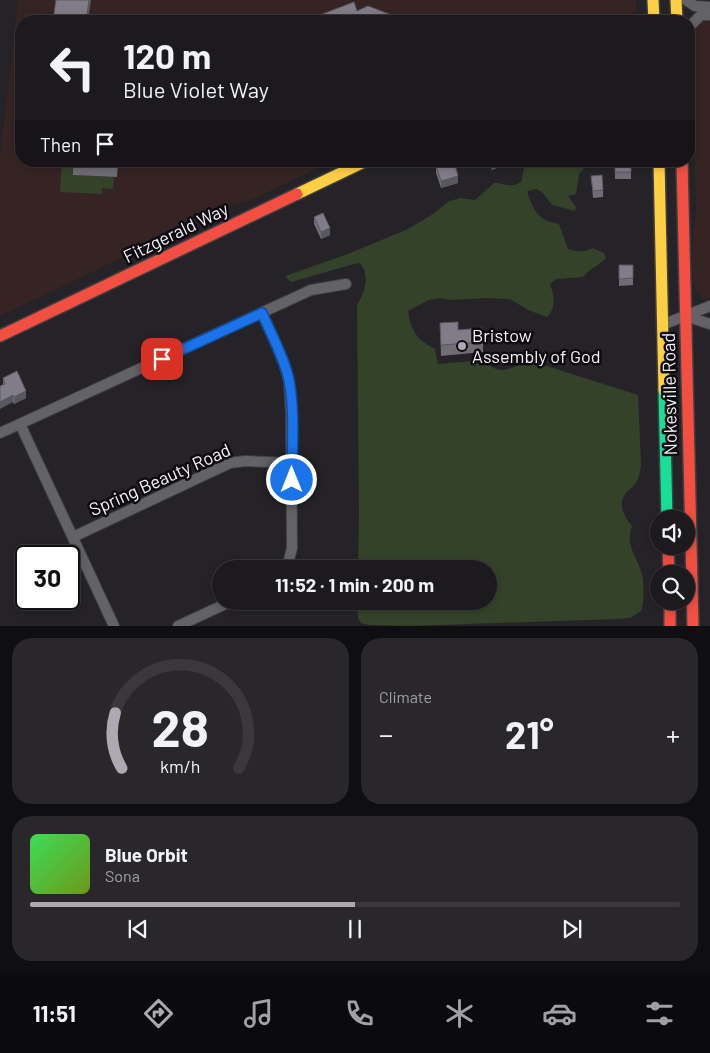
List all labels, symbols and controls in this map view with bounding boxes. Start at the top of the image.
text: 120 m [123,34,211,76]
icon: left [40,35,105,100]
text: Blue Violet Way [123,76,269,102]
icon: arrive [91,130,119,158]
text: Then [40,133,81,156]
street label: Fitzgerald Way [119,197,232,267]
place label: Bristow Assembly of God [472,324,601,367]
street label: Nokesville Road [657,333,681,456]
pin [141,338,183,380]
marker: Bristow Assembly of God [456,340,468,352]
icon: arrive [148,345,176,373]
street label: Spring Beauty Road [86,438,234,520]
position arrow [265,453,317,505]
map controls [650,510,695,610]
button: sound [650,510,695,555]
speed limit sign: 30 [15,545,80,610]
button: search [650,565,695,610]
text: 11:52 · 1 min · 200 m [275,573,434,596]
text: Climate [379,687,432,706]
text: 28 [152,695,209,757]
text: 21° [505,711,554,757]
text: − [379,717,393,751]
text: + [666,717,680,751]
text: km/h [160,755,201,777]
text: Blue Orbit [105,843,188,866]
text: Sona [105,866,140,885]
icon: previous [124,915,152,943]
icon: pause [341,915,369,943]
icon: next [558,915,586,943]
icon: directions [141,996,176,1031]
icon: music [241,996,276,1031]
icon: phone [342,996,377,1031]
icon: climate [442,996,477,1031]
icon: car [542,996,577,1031]
icon: filters [642,996,677,1031]
text: 11:51 [33,1000,76,1026]

